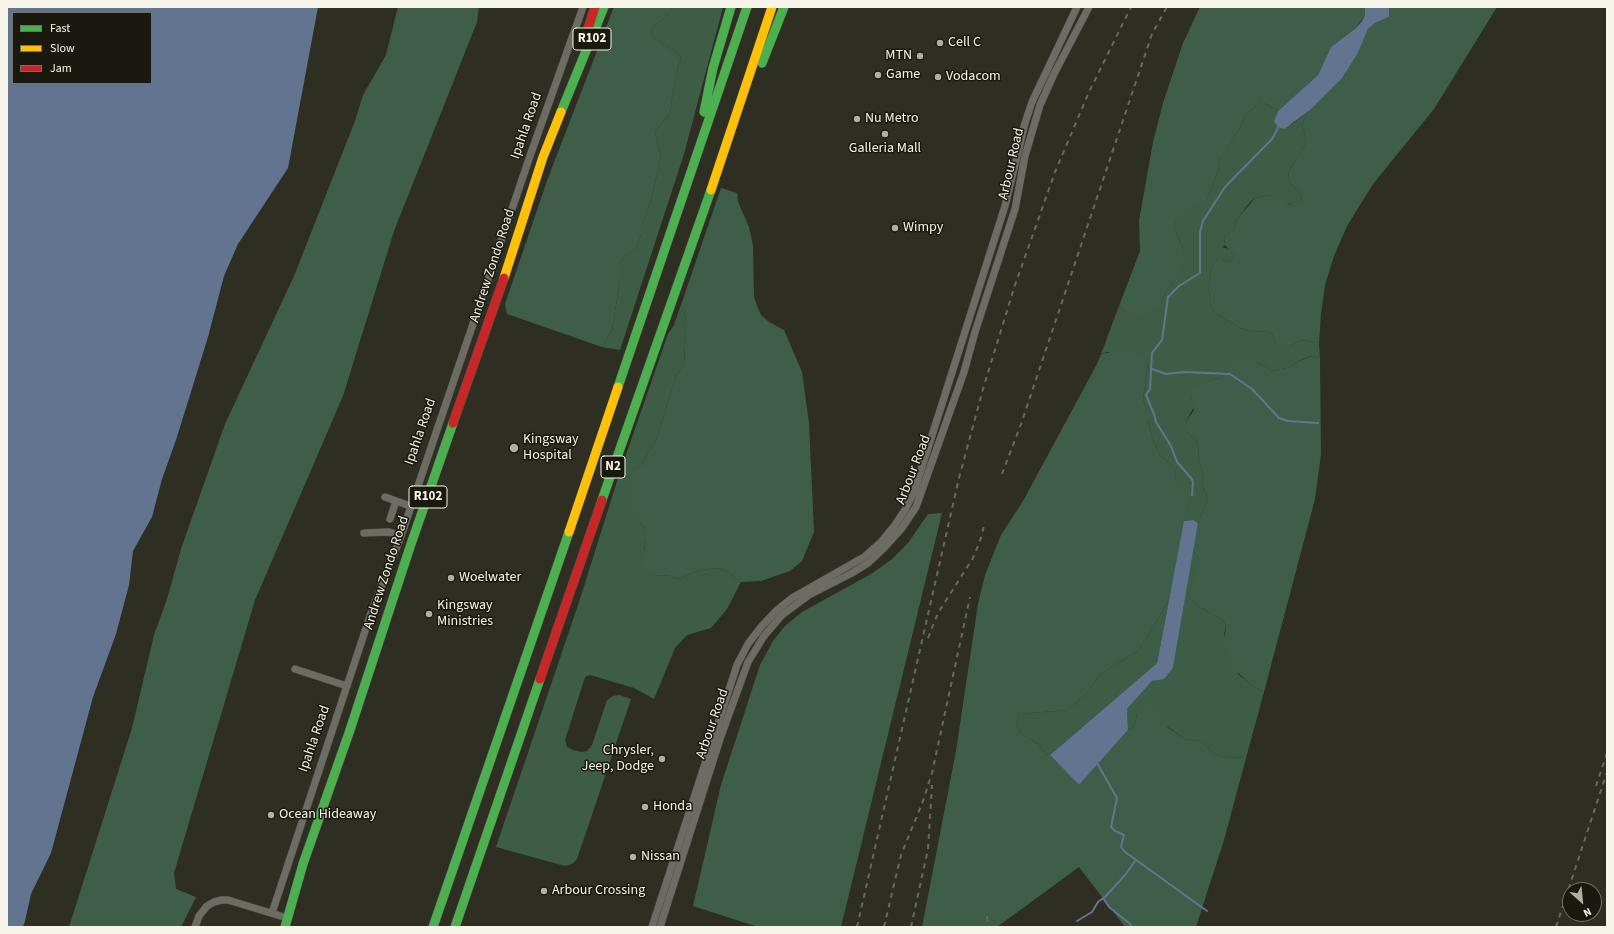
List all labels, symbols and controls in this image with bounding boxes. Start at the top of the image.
legend [12,12,152,84]
text: Fast [50,20,70,37]
road number: R102 [573,28,611,50]
place label: Cell C [948,35,981,51]
marker: Cell C [935,38,945,48]
text: Slow [50,40,75,57]
place label: MTN [885,48,912,64]
marker: MTN [915,51,925,61]
text: Jam [50,60,72,77]
place label: Game [886,67,920,83]
place label: Vodacom [946,69,1001,85]
marker: Game [873,70,883,80]
marker: Vodacom [933,72,943,82]
street label: Ipahla Road [508,90,546,162]
place label: Nu Metro [865,111,918,127]
marker: Nu Metro [852,114,862,124]
street label: Arbour Road [996,126,1028,202]
marker: Galleria Mall [880,129,890,139]
place label: Galleria Mall [849,141,921,157]
street label: Andrew Zondo Road [467,207,519,325]
place label: Wimpy [903,220,943,236]
marker: Wimpy [890,223,900,233]
street label: Ipahla Road [402,396,440,468]
place label: Kingsway Hospital [523,432,579,464]
street label: Arbour Road [893,433,935,507]
marker: Kingsway Hospital [508,442,520,454]
road number: N2 [601,456,625,478]
road number: R102 [409,486,447,508]
street label: Andrew Zondo Road [361,514,413,632]
place label: Woelwater [459,570,521,586]
marker: Woelwater [446,573,456,583]
place label: Kingsway Ministries [437,598,493,630]
marker: Kingsway Ministries [424,609,434,619]
street label: Arbour Road [693,687,733,761]
street label: Ipahla Road [296,703,334,775]
place label: Chrysler, Jeep, Dodge [582,743,654,776]
marker: Chrysler, Jeep, Dodge [657,754,667,764]
place label: Honda [653,799,692,815]
marker: Honda [640,802,650,812]
place label: Ocean Hideaway [279,807,376,823]
marker: Ocean Hideaway [266,810,276,820]
place label: Nissan [641,849,680,865]
marker: Nissan [628,852,638,862]
north arrow [1562,882,1602,922]
place label: Arbour Crossing [552,883,645,899]
marker: Arbour Crossing [539,886,549,896]
text: N [1581,904,1594,921]

